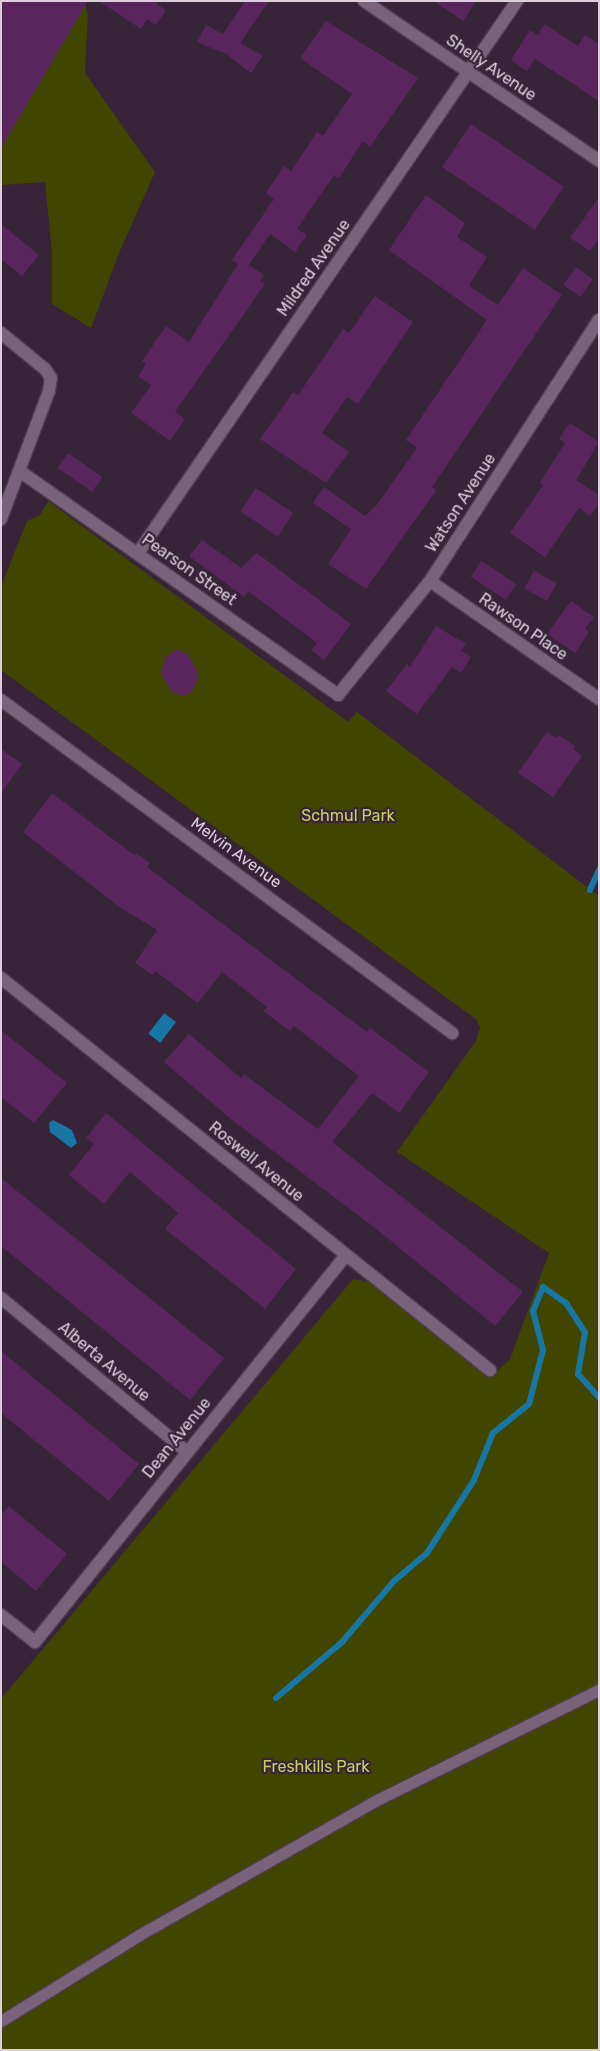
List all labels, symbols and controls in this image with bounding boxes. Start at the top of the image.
street label: Shelly Avenue [442,31,540,105]
street label: Mildred Avenue [273,216,355,320]
street label: Watson Avenue [422,450,500,556]
street label: Pearson Street [138,530,240,610]
street label: Rawson Place [475,589,571,665]
park label: Schmul Park [301,806,395,826]
street label: Melvin Avenue [187,814,285,892]
street label: Roswell Avenue [205,1118,307,1206]
street label: Alberta Avenue [54,1318,154,1406]
street label: Dean Avenue [139,1394,215,1482]
park label: Freshkills Park [262,1757,370,1777]

